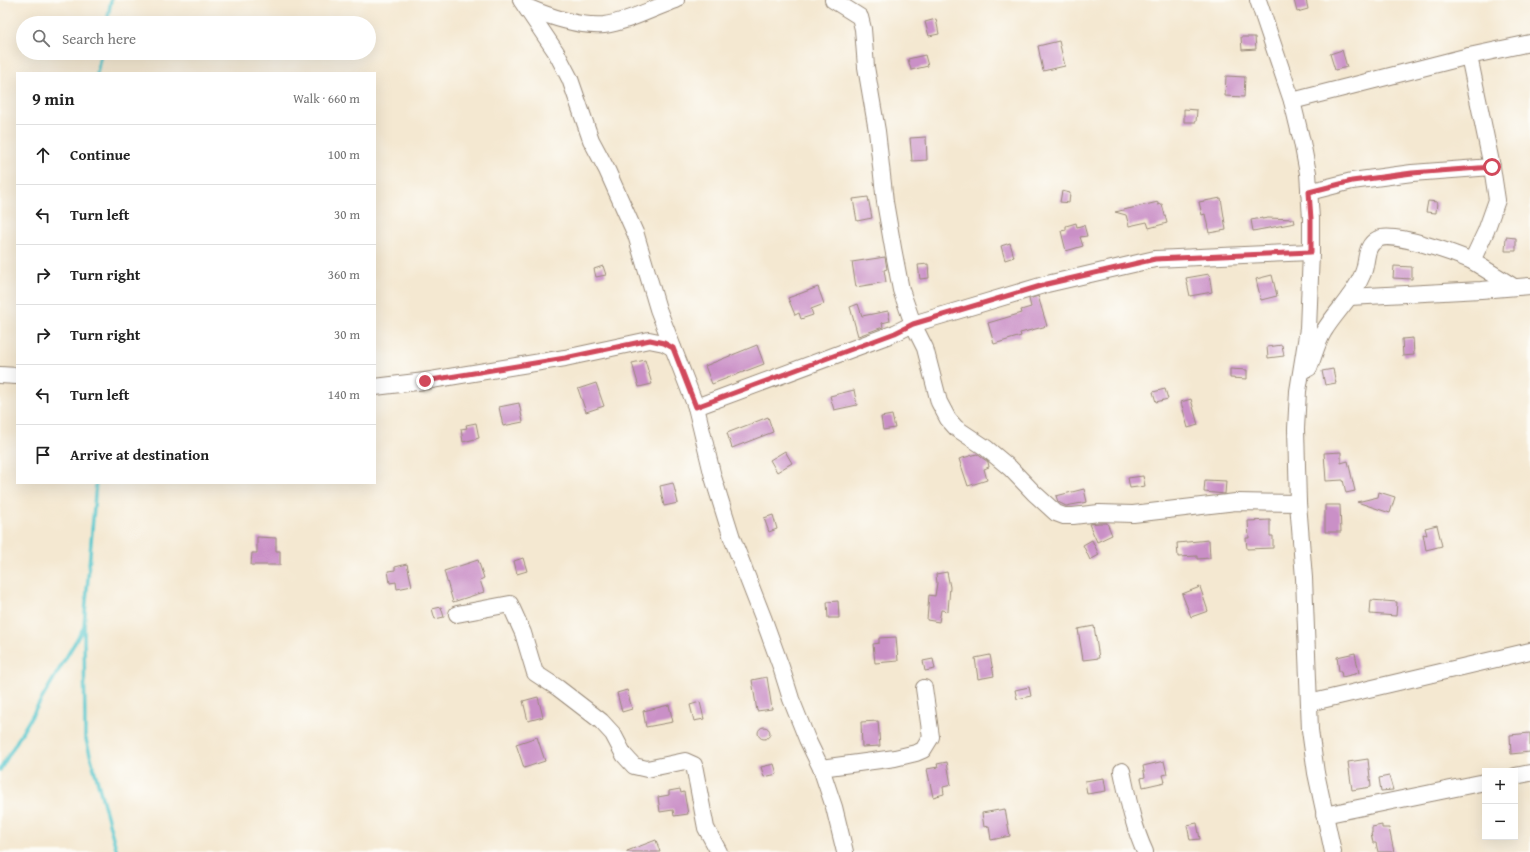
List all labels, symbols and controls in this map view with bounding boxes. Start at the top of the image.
search box [16,16,376,60]
icon: search [30,27,52,49]
text: Search here [62,28,136,49]
text: 9 min [32,86,74,111]
text: Walk · 660 m [293,89,360,108]
icon: ahead [32,144,54,166]
text: Continue [70,144,131,165]
text: 100 m [328,145,360,164]
route start [1483,158,1501,176]
icon: left [32,204,54,226]
text: Turn left [70,204,129,225]
text: 30 m [334,205,360,224]
icon: right [32,264,54,286]
text: Turn right [70,264,141,285]
text: 360 m [328,265,360,284]
icon: right [32,324,54,346]
text: Turn right [70,324,141,345]
text: 30 m [334,325,360,344]
route end [416,372,434,390]
icon: left [32,384,54,406]
text: Turn left [70,384,129,405]
text: 140 m [328,385,360,404]
icon: arrive [32,444,54,466]
text: Arrive at destination [70,444,209,465]
map controls [1482,768,1518,840]
button: + [1482,768,1518,804]
button: − [1482,804,1518,840]

